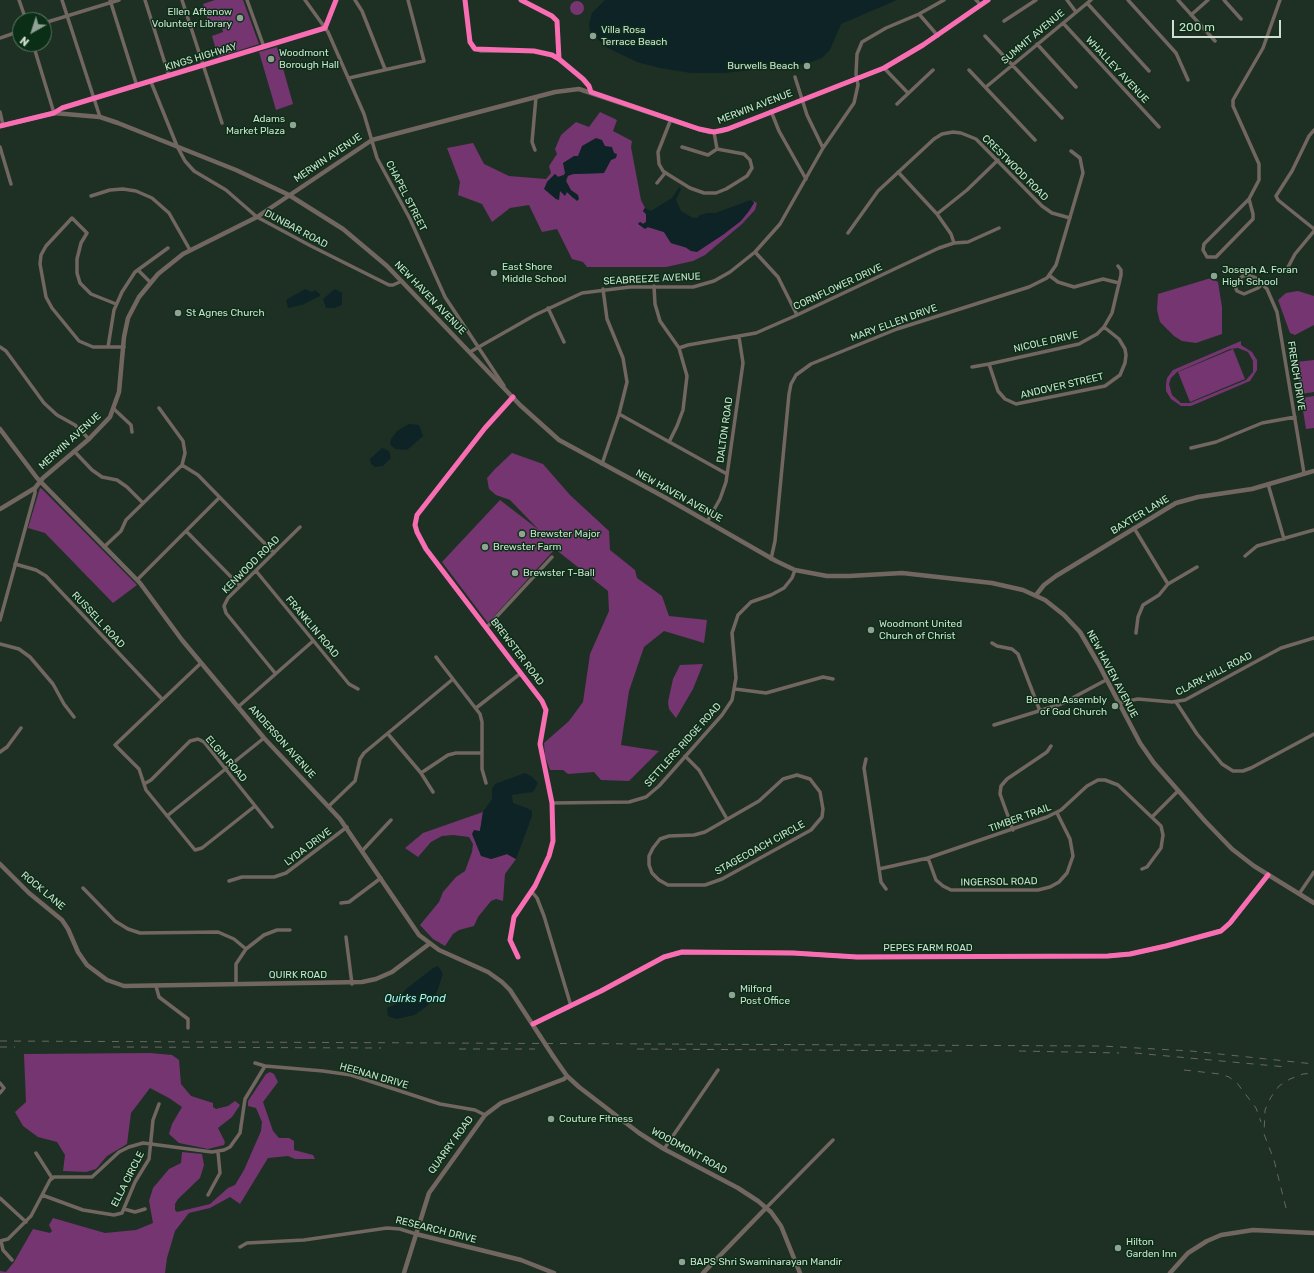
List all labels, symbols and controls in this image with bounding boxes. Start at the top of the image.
place label: Ellen Aftenow Volunteer Library [152,6,232,30]
street label: SUMMIT AVENUE [999,7,1067,67]
north arrow [12,12,52,52]
scale bar [1174,12,1283,38]
marker: Ellen Aftenow Volunteer Library [235,13,245,23]
text: 200 m [1179,20,1215,34]
place label: Villa Rosa Terrace Beach [601,24,667,48]
marker: Villa Rosa Terrace Beach [588,31,598,41]
text: N [18,33,32,48]
street label: WHALLEY AVENUE [1083,34,1151,106]
street label: KINGS HIGHWAY [163,40,239,74]
place label: Woodmont Borough Hall [279,47,339,70]
marker: Woodmont Borough Hall [266,54,276,64]
place label: Burwells Beach [727,60,799,72]
marker: Burwells Beach [802,61,812,71]
street label: MERWIN AVENUE [716,87,794,127]
place label: Adams Market Plaza [226,113,285,136]
marker: Adams Market Plaza [288,120,298,130]
street label: MERWIN AVENUE [292,131,364,185]
street label: CRESTWOOD ROAD [979,132,1051,204]
street label: CHAPEL STREET [383,159,429,233]
street label: DUNBAR ROAD [262,207,330,251]
street label: NEW HAVEN AVENUE [392,259,468,337]
place label: East Shore Middle School [502,261,566,284]
street label: CORNFLOWER DRIVE [792,261,884,313]
place label: Joseph A. Foran High School [1222,264,1298,288]
marker: East Shore Middle School [489,268,499,278]
street label: SEABREEZE AVENUE [603,270,701,288]
marker: Joseph A. Foran High School [1209,271,1219,281]
street label: MARY ELLEN DRIVE [849,302,939,344]
place label: St Agnes Church [186,307,264,319]
marker: St Agnes Church [173,308,183,318]
street label: NICOLE DRIVE [1012,329,1080,355]
street label: FRENCH DRIVE [1285,340,1307,412]
street label: ANDOVER STREET [1019,371,1105,401]
street label: DALTON ROAD [714,396,736,464]
street label: MERWIN AVENUE [36,410,104,472]
street label: NEW HAVEN AVENUE [633,467,725,525]
street label: BAXTER LANE [1109,493,1171,537]
place label: Brewster Major [530,528,600,540]
marker: Brewster Major [517,529,527,539]
street label: KENWOOD ROAD [220,534,282,596]
place label: Brewster Farm [493,541,561,553]
marker: Brewster Farm [480,542,490,552]
place label: Brewster T-Ball [523,567,595,579]
marker: Brewster T-Ball [510,568,520,578]
street label: RUSSELL ROAD [69,589,127,651]
street label: FRANKLIN ROAD [283,594,341,660]
street label: BREWSTER ROAD [488,616,546,688]
place label: Woodmont United Church of Christ [879,618,962,642]
marker: Woodmont United Church of Christ [866,625,876,635]
street label: NEW HAVEN AVENUE [1084,628,1140,720]
street label: CLARK HILL ROAD [1174,650,1254,698]
place label: Berean Assembly of God Church [1026,694,1107,718]
street label: SETTLERS RIDGE ROAD [642,700,724,790]
marker: Berean Assembly of God Church [1110,701,1120,711]
street label: ANDERSON AVENUE [246,703,318,781]
street label: ELGIN ROAD [203,733,249,785]
street label: TIMBER TRAIL [987,801,1053,835]
street label: STAGECOACH CIRCLE [713,818,807,878]
street label: LYDA DRIVE [282,825,334,869]
street label: ROCK LANE [19,869,67,913]
street label: INGERSOL ROAD [960,875,1038,889]
street label: PEPES FARM ROAD [883,942,973,954]
street label: QUIRK ROAD [269,969,327,981]
place label: Milford Post Office [740,983,790,1006]
marker: Milford Post Office [727,990,737,1000]
water label: Quirks Pond [384,992,446,1006]
street label: HEENAN DRIVE [338,1060,410,1092]
place label: Couture Fitness [559,1113,633,1125]
street label: QUARRY ROAD [426,1114,476,1176]
marker: Couture Fitness [546,1114,556,1124]
street label: WOODMONT ROAD [649,1125,729,1177]
street label: ELLA CIRCLE [109,1149,147,1209]
street label: RESEARCH DRIVE [394,1214,478,1246]
place label: Hilton Garden Inn [1126,1236,1177,1260]
marker: Hilton Garden Inn [1113,1243,1123,1253]
place label: BAPS Shri Swaminarayan Mandir [690,1256,842,1268]
marker: BAPS Shri Swaminarayan Mandir [677,1257,687,1267]

